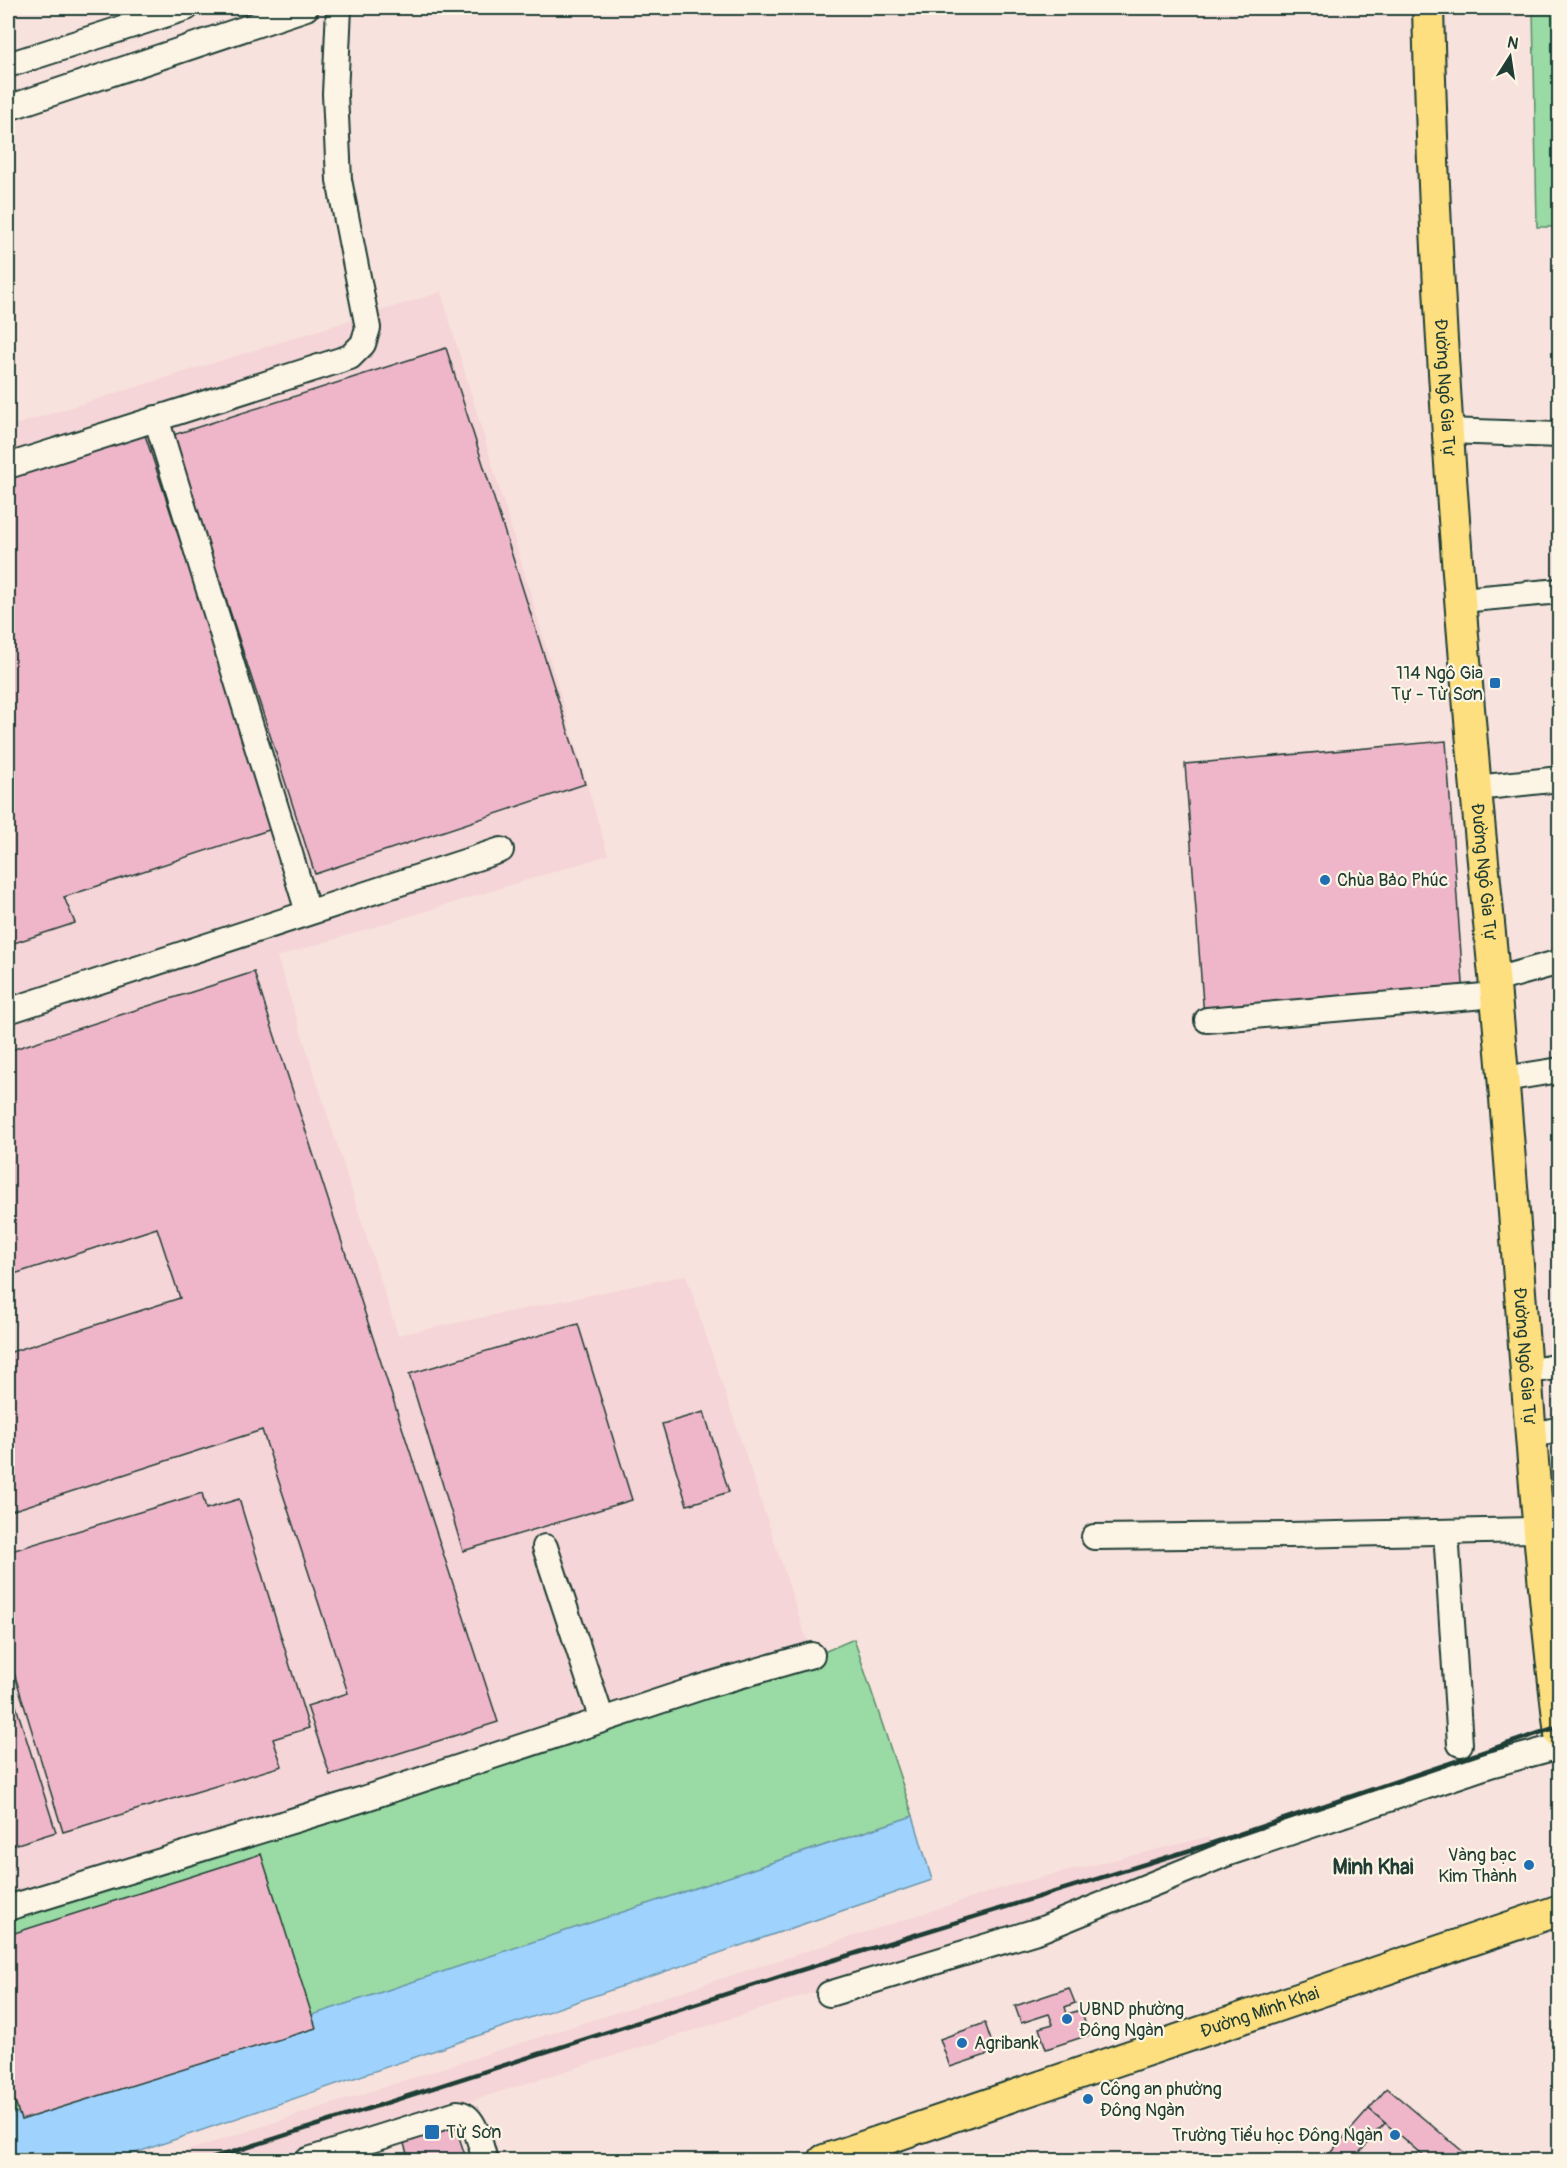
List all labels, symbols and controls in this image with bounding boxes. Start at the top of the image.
north arrow [1480,27,1540,87]
text: N [1506,32,1520,54]
street label: Đường Ngô Gia Tự [1429,318,1461,457]
place label: 114 Ngô Gia Tự - Từ Sơn [1391,662,1483,706]
marker: 114 Ngô Gia Tự - Từ Sơn [1488,676,1502,690]
street label: Đường Ngô Gia Tự [1466,802,1502,942]
place label: Chùa Bảo Phúc [1337,869,1448,892]
marker: Chùa Bảo Phúc [1318,873,1332,887]
street label: Đường Ngô Gia Tự [1508,1286,1542,1426]
place label: Vàng bạc Kim Thành [1438,1844,1517,1888]
district label: Minh Khai [1333,1854,1414,1881]
marker: Vàng bạc Kim Thành [1522,1858,1536,1872]
street label: Đường Minh Khai [1197,1981,1322,2043]
place label: UBND phường Đông Ngàn [1079,1998,1184,2042]
marker: UBND phường Đông Ngàn [1060,2012,1074,2026]
place label: Agribank [974,2032,1039,2055]
marker: Agribank [955,2036,969,2050]
place label: Công an phường Đông Ngàn [1100,2078,1222,2122]
marker: Công an phường Đông Ngàn [1081,2092,1095,2106]
place label: Từ Sơn [446,2121,502,2144]
marker: Từ Sơn [423,2123,441,2141]
place label: Trường Tiểu học Đông Ngàn [1172,2124,1383,2147]
marker: Trường Tiểu học Đông Ngàn [1388,2128,1402,2142]

